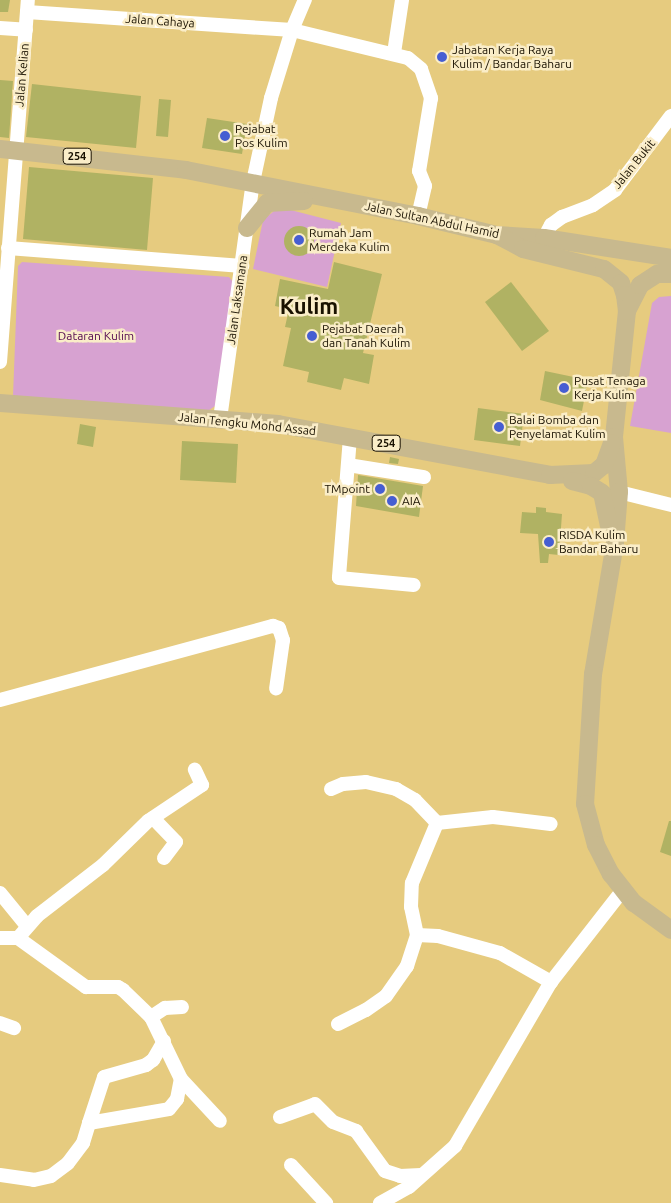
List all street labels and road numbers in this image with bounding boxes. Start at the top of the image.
street label: Jalan Cahaya [125,11,195,31]
street label: Jalan Kelian [12,43,32,107]
street label: Jalan Bukit [610,136,658,192]
road number: 254 [62,148,92,164]
street label: Jalan Sultan Abdul Hamid [363,199,501,241]
street label: Jalan Laksamana [224,254,250,346]
street label: Jalan Tengku Mohd Assad [177,410,317,438]
road number: 254 [371,434,401,452]

